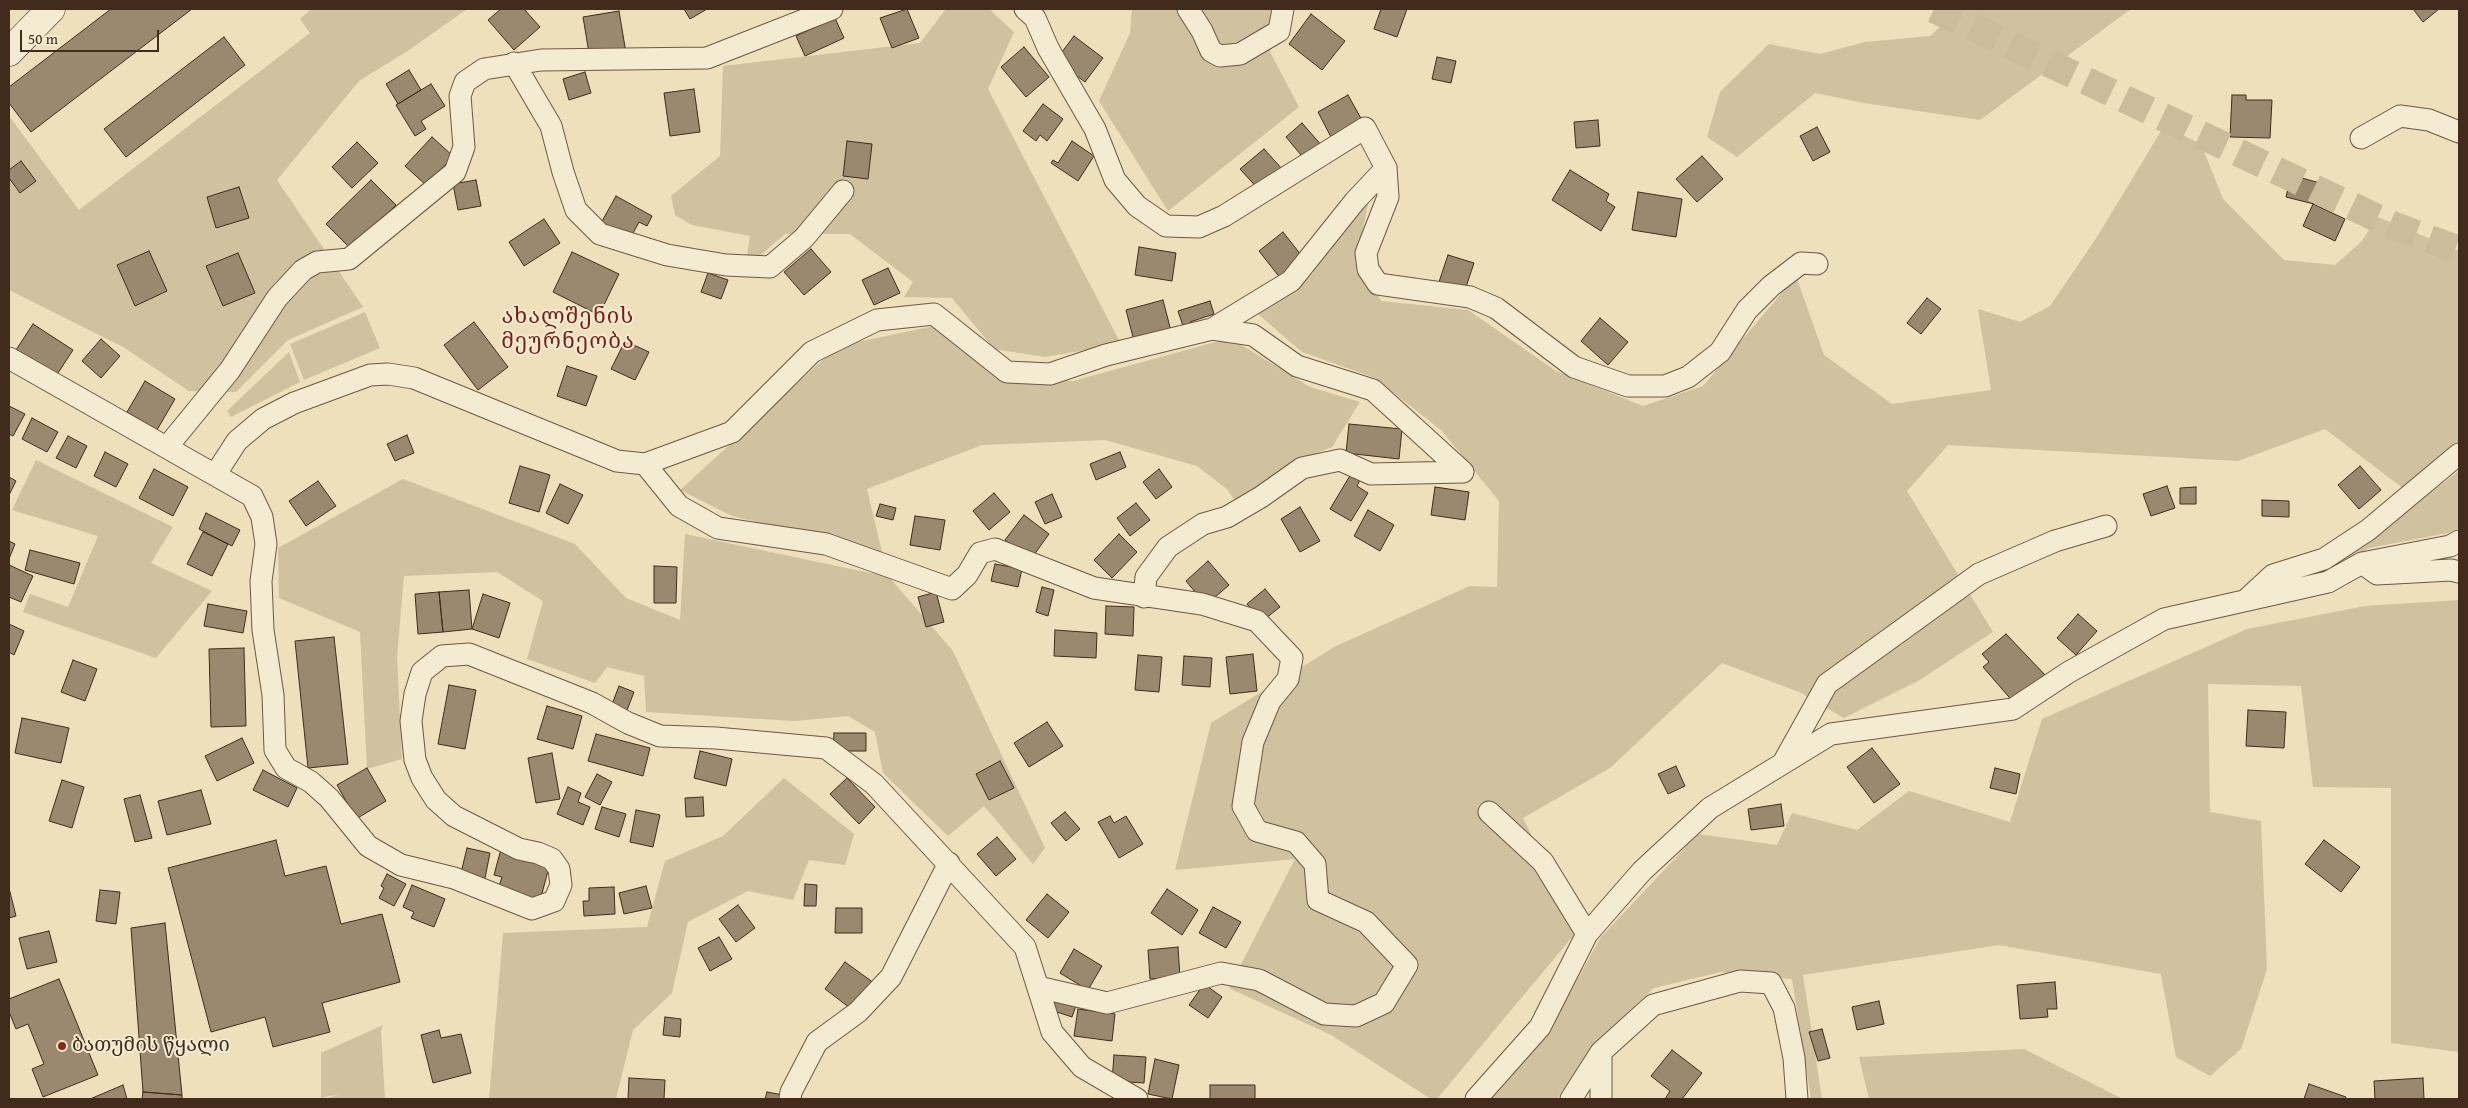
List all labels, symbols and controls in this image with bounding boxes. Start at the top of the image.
scale bar [22,20,161,52]
text: 50 m [28,28,58,49]
district label: ახალშენის მეურნეობა [500,304,636,356]
place label: ბათუმის წყალი [72,1034,230,1058]
marker: ბათუმის წყალი [56,1040,68,1052]

